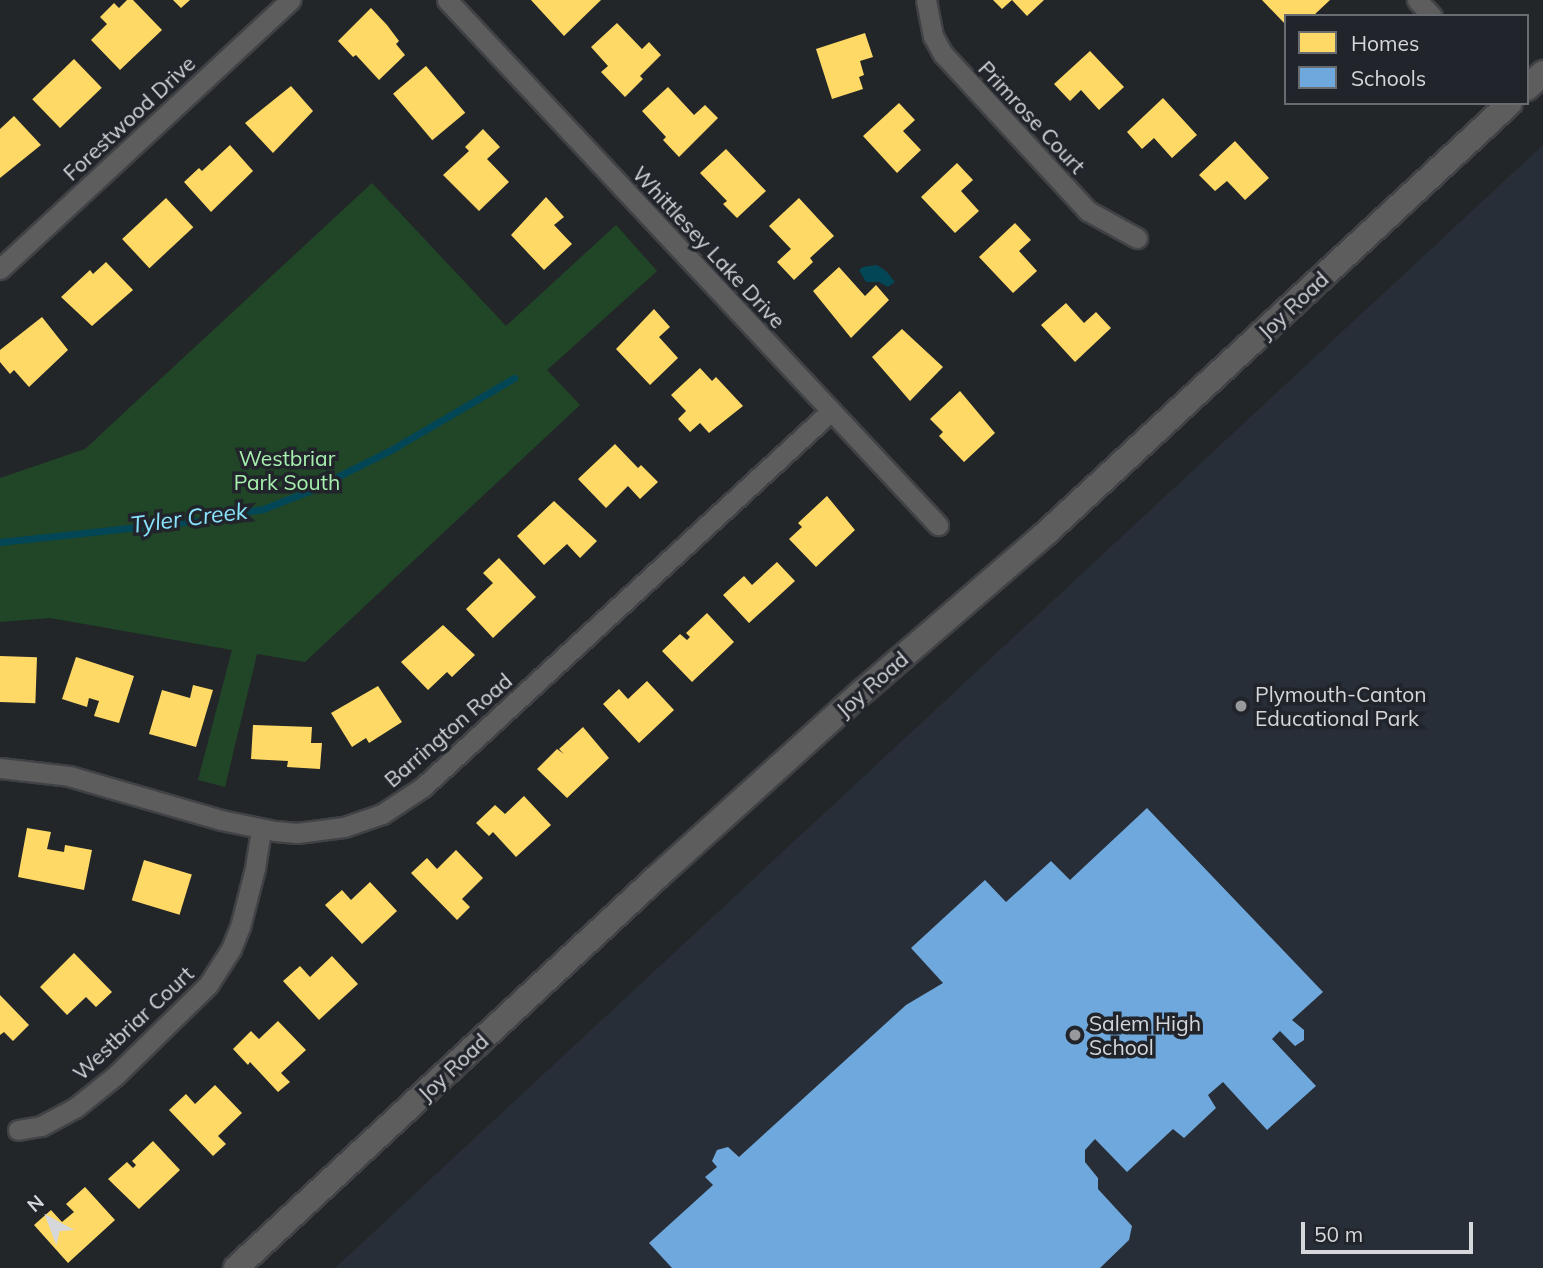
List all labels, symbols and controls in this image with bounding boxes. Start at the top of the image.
legend [1284,14,1529,105]
text: Homes [1351,30,1419,56]
street label: Forestwood Drive [58,50,200,186]
street label: Primrose Court [973,56,1091,178]
text: Schools [1351,65,1426,91]
street label: Whittlesey Lake Drive [627,161,791,333]
street label: Joy Road [1253,266,1333,344]
park label: Westbriar Park South [234,445,340,495]
water label: Tyler Creek [129,497,249,539]
street label: Joy Road [831,646,913,722]
street label: Barrington Road [379,668,517,792]
place label: Plymouth-Canton Educational Park [1255,681,1426,731]
marker: Plymouth-Canton Educational Park [1233,698,1249,714]
street label: Westbriar Court [68,961,198,1085]
place label: Salem High School [1089,1010,1201,1060]
marker: Salem High School [1067,1027,1083,1043]
street label: Joy Road [413,1028,493,1106]
north arrow [14,1184,84,1254]
text: N [22,1189,49,1217]
scale bar [1305,1208,1476,1252]
text: 50 m [1314,1221,1363,1247]

